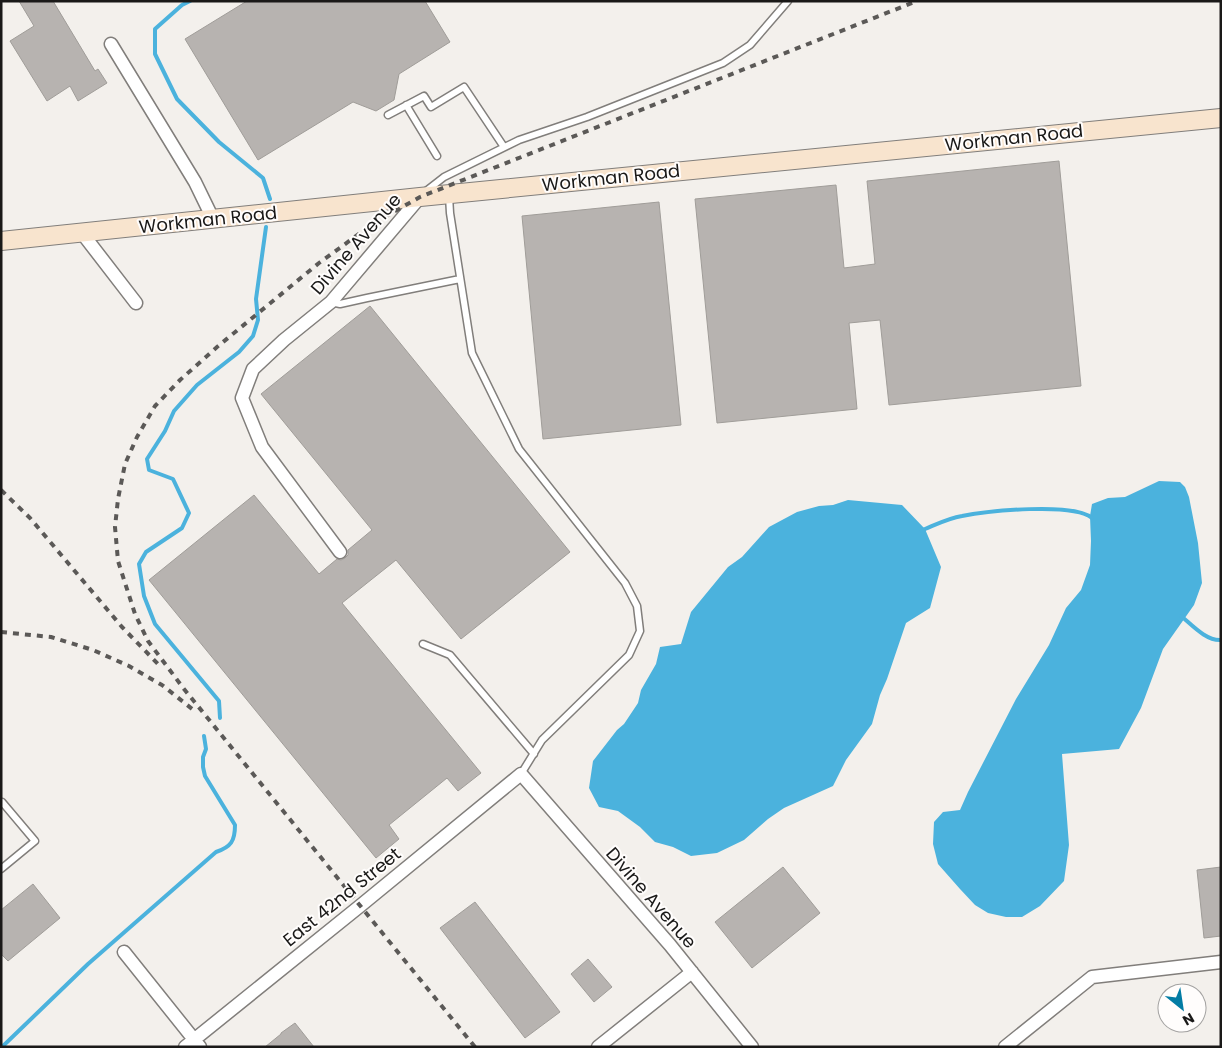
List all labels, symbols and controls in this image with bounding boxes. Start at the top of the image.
street label: Workman Road [944,118,1084,157]
street label: Workman Road [541,158,681,197]
street label: Divine Avenue [305,188,407,300]
street label: Workman Road [138,200,278,239]
street label: East 42nd Street [277,841,406,952]
street label: Divine Avenue [600,842,702,954]
north arrow [1157,983,1207,1033]
text: N [1179,1008,1198,1031]

